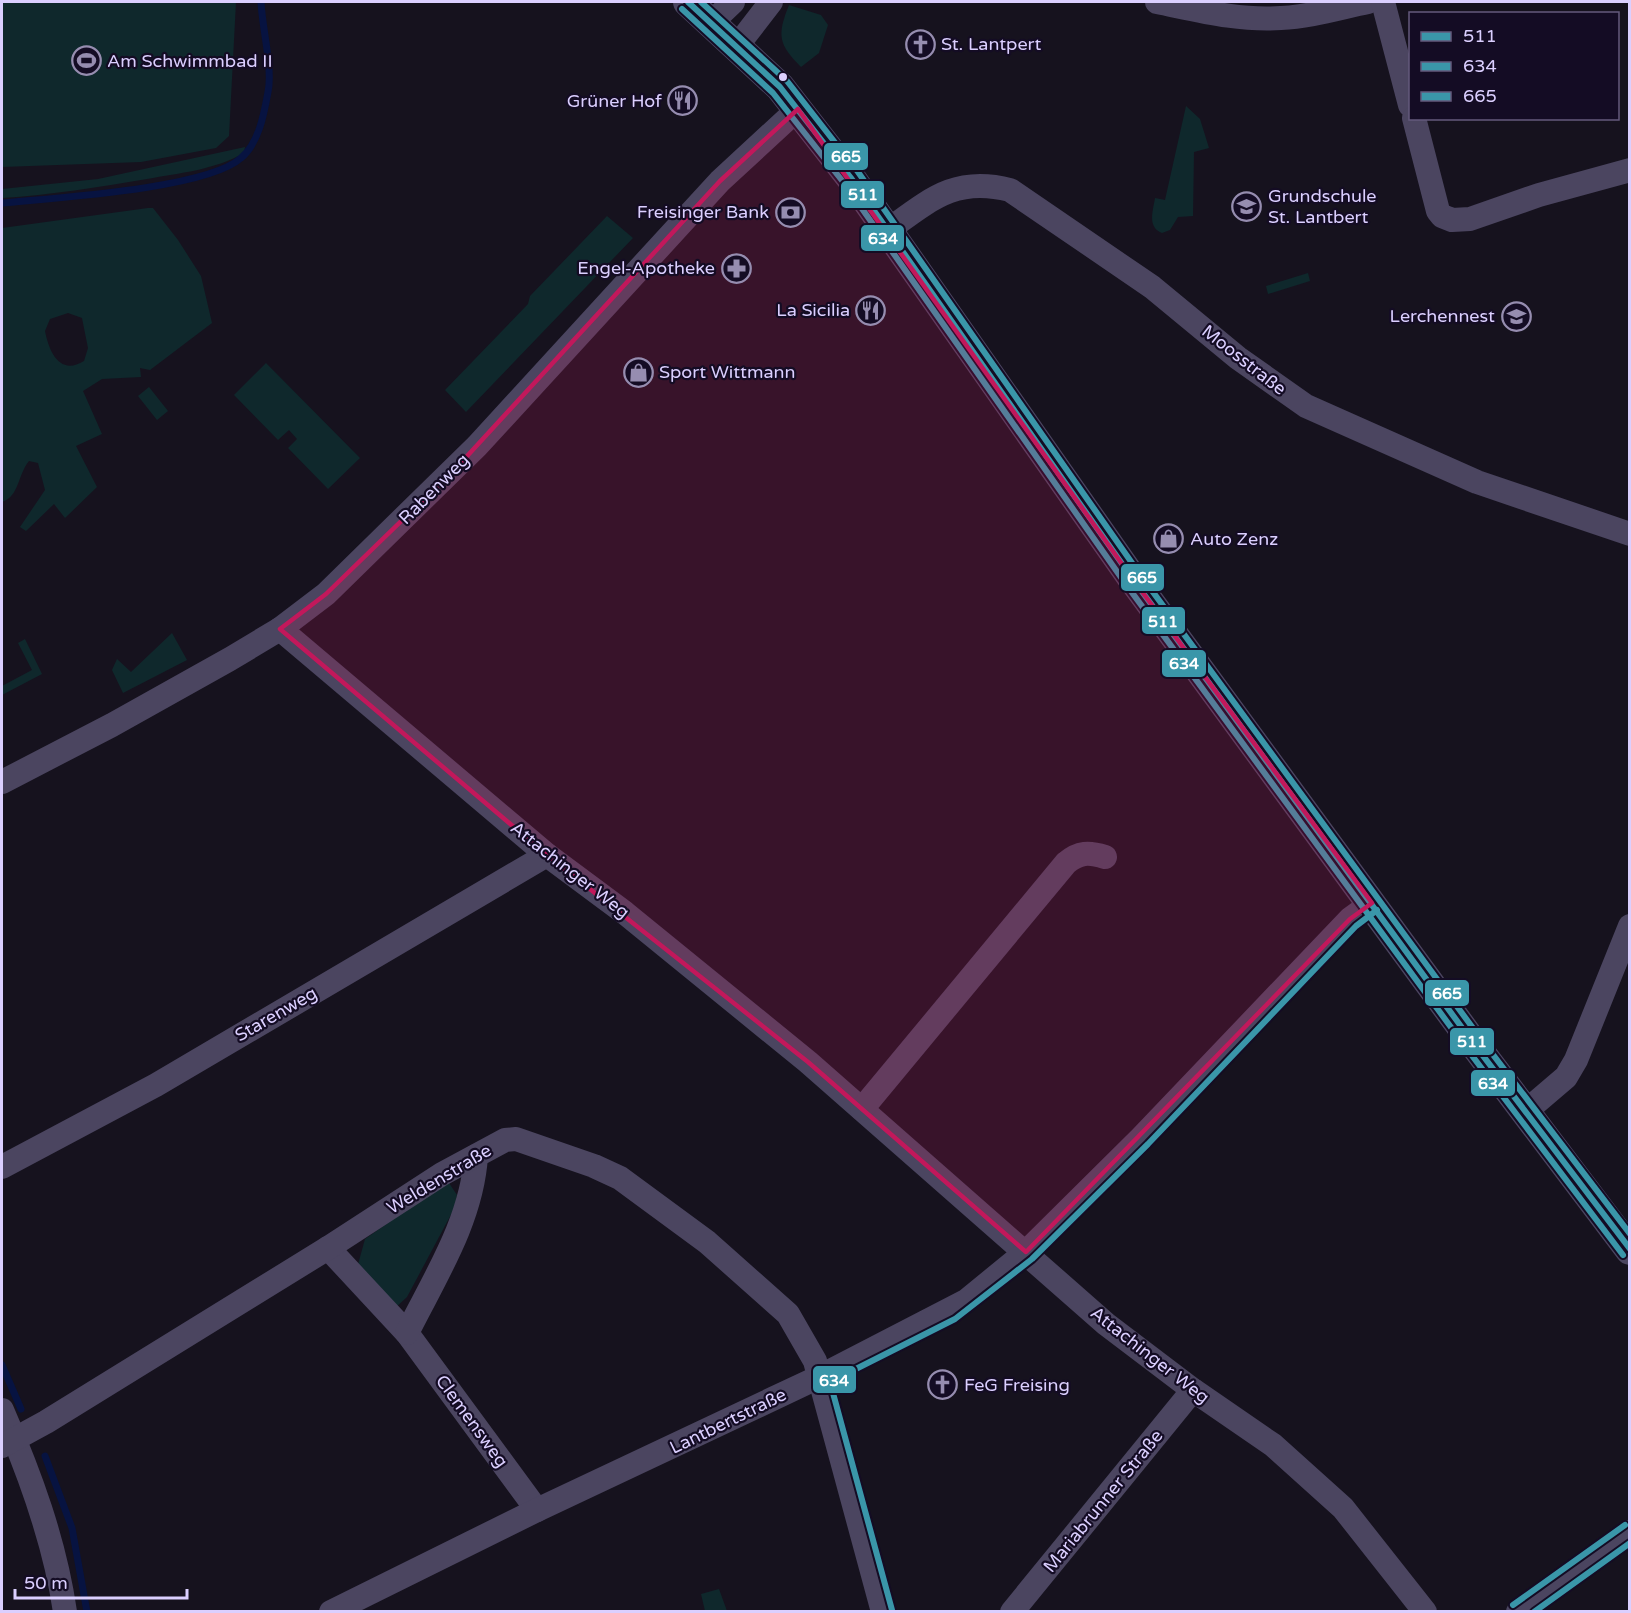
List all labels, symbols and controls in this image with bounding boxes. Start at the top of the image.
legend [1409,12,1619,120]
text: 511 [1463,25,1497,47]
church icon: St. Lantpert [904,28,936,60]
place label: St. Lantpert [941,33,1041,55]
sports icon: Am Schwimmbad II [70,45,102,77]
place label: Am Schwimmbad II [107,50,273,72]
text: 634 [1463,55,1497,77]
unlabelled marker [777,71,789,83]
restaurant icon: Grüner Hof [667,85,699,117]
text: 665 [1463,85,1497,107]
place label: Grüner Hof [567,90,662,112]
line badge: 665 [823,142,869,171]
text: 665 [831,147,861,167]
line badge: 511 [840,180,885,209]
text: 511 [848,185,878,205]
place label: Grundschule St. Lantbert [1268,185,1377,228]
school or university icon: Grundschule St. Lantbert [1231,190,1263,222]
bank icon: Freisinger Bank [774,196,806,228]
place label: Freisinger Bank [637,201,769,223]
line badge: 634 [860,224,905,252]
text: 634 [868,229,898,249]
pharmacy icon: Engel-Apotheke [720,252,752,284]
place label: Engel-Apotheke [577,257,715,279]
restaurant icon: La Sicilia [855,294,887,326]
place label: La Sicilia [776,299,850,321]
school or university icon: Lerchennest [1500,300,1532,332]
place label: Lerchennest [1390,305,1495,327]
street label: Moosstraße [1197,320,1291,400]
shop icon: Sport Wittmann [622,356,654,388]
place label: Sport Wittmann [659,361,796,383]
street label: Rabenweg [394,449,474,529]
shop icon: Auto Zenz [1153,523,1185,555]
place label: Auto Zenz [1190,528,1278,550]
line badge: 665 [1120,563,1165,592]
text: 665 [1127,568,1157,588]
line badge: 511 [1141,606,1186,635]
text: 511 [1148,612,1178,632]
line badge: 634 [1161,649,1207,678]
text: 634 [1169,654,1199,674]
street label: Attachinger Weg [506,817,634,923]
line badge: 665 [1424,979,1470,1007]
street label: Starenweg [231,982,321,1046]
text: 665 [1432,984,1462,1004]
line badge: 511 [1449,1027,1495,1056]
text: 511 [1457,1032,1487,1052]
line badge: 634 [1470,1069,1516,1097]
text: 634 [1478,1074,1508,1094]
street label: Weldenstraße [383,1139,495,1219]
street label: Attachinger Weg [1086,1302,1214,1408]
line badge: 634 [812,1365,857,1394]
church icon: FeG Freising [927,1369,959,1401]
street label: Clemensweg [431,1370,513,1472]
text: 634 [819,1371,849,1391]
place label: FeG Freising [964,1374,1070,1396]
street label: Lantbertstraße [666,1383,790,1459]
street label: Mariabrunner Straße [1039,1425,1167,1577]
scale bar [15,1562,188,1600]
text: 50 m [24,1572,68,1594]

